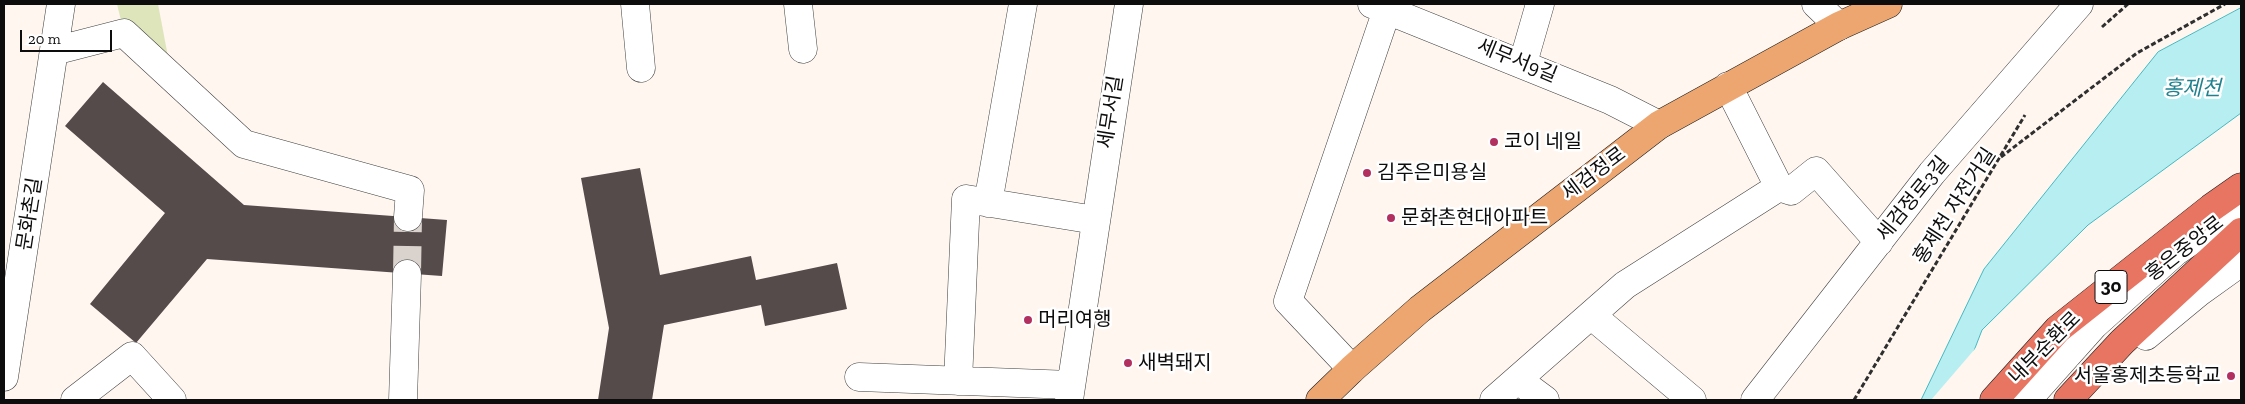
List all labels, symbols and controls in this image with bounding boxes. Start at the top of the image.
scale bar [22,20,115,52]
text: 20 m [28,30,61,48]
street label: 세무서9길 [1473,34,1561,88]
street label: 세무서길 [1093,74,1129,150]
water label: 홍제천 [2163,76,2221,102]
place label: 코이 네일 [1504,130,1582,154]
marker: 코이 네일 [1488,136,1500,148]
street label: 세검정로 [1557,142,1631,206]
street label: 홍제천 자전거길 [1909,144,2001,268]
street label: 세검정로3길 [1872,152,1954,246]
place label: 김주은미용실 [1377,161,1487,185]
marker: 김주은미용실 [1361,167,1373,179]
street label: 문화촌길 [12,176,48,252]
place label: 문화촌현대아파트 [1401,206,1548,230]
street label: 홍은중앙로 [2141,211,2229,287]
marker: 문화촌현대아파트 [1385,212,1397,224]
road number: 30 [2095,270,2127,304]
street label: 내부순환로 [2004,307,2086,389]
place label: 머리여행 [1038,308,1112,332]
marker: 머리여행 [1022,314,1034,326]
place label: 새벽돼지 [1138,351,1212,375]
marker: 새벽돼지 [1122,357,1134,369]
place label: 서울홍제초등학교 [2074,364,2221,388]
marker: 서울홍제초등학교 [2225,370,2237,382]

